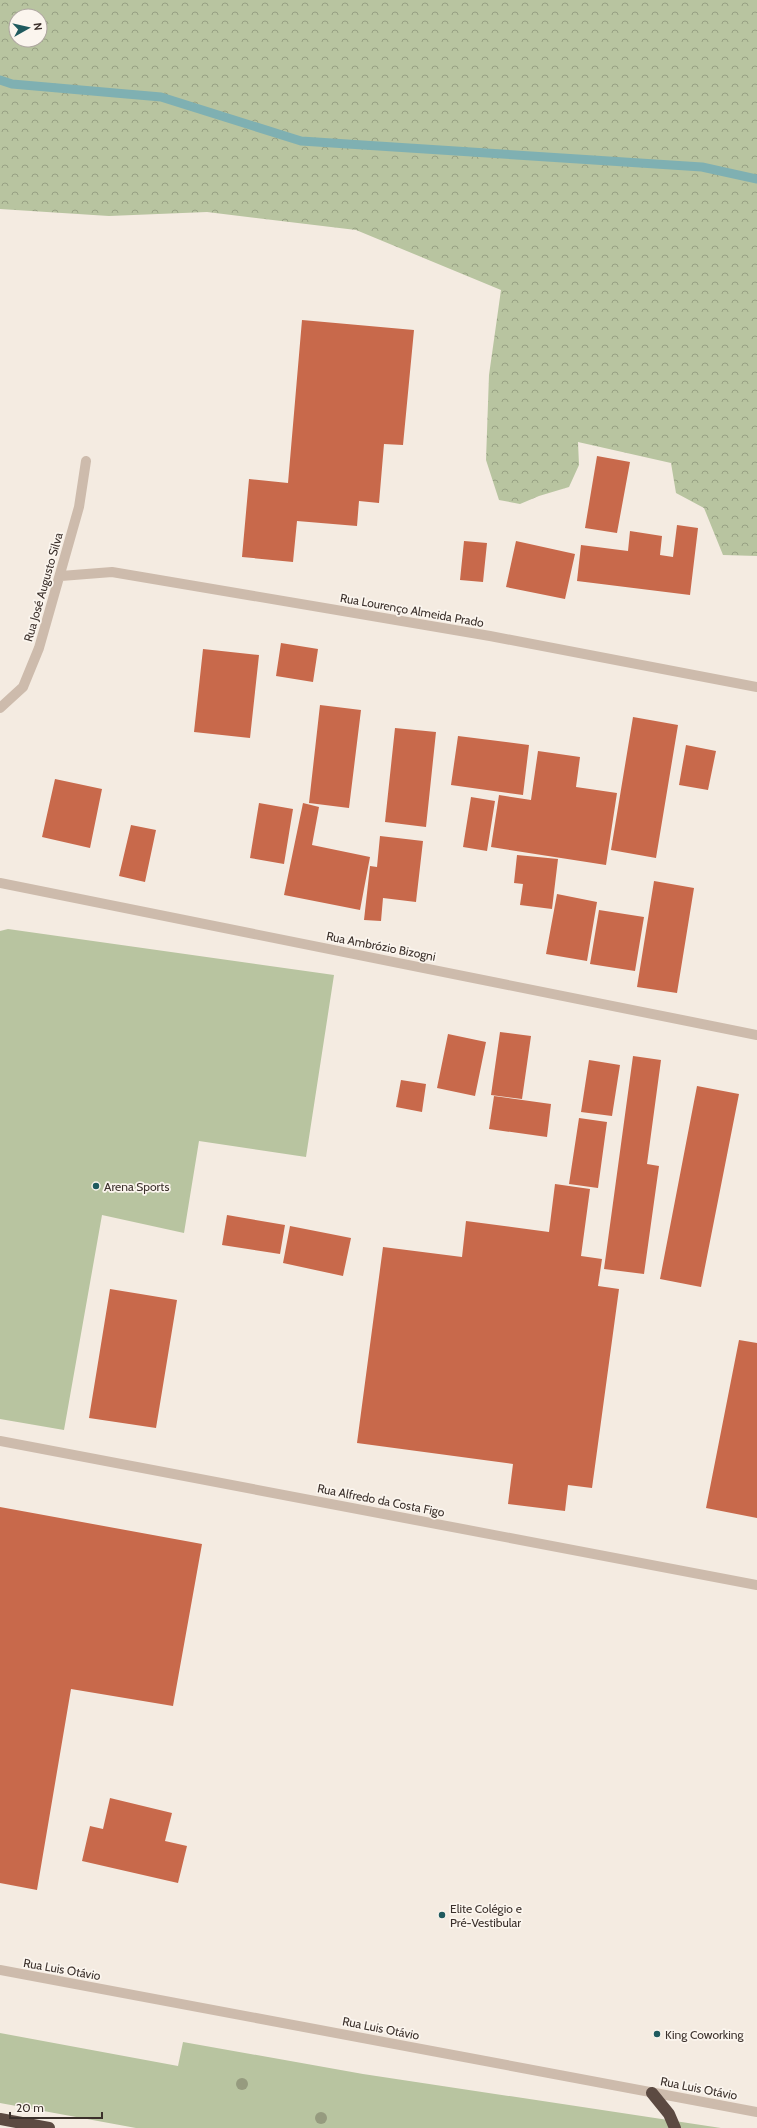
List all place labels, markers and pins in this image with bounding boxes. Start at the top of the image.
place label: Arena Sports [104,1179,169,1194]
marker: Arena Sports [91,1181,101,1191]
place label: Elite Colégio e Pré-Vestibular [450,1901,522,1930]
marker: Elite Colégio e Pré-Vestibular [437,1910,447,1920]
place label: King Coworking [665,2027,744,2042]
marker: King Coworking [652,2029,662,2039]

